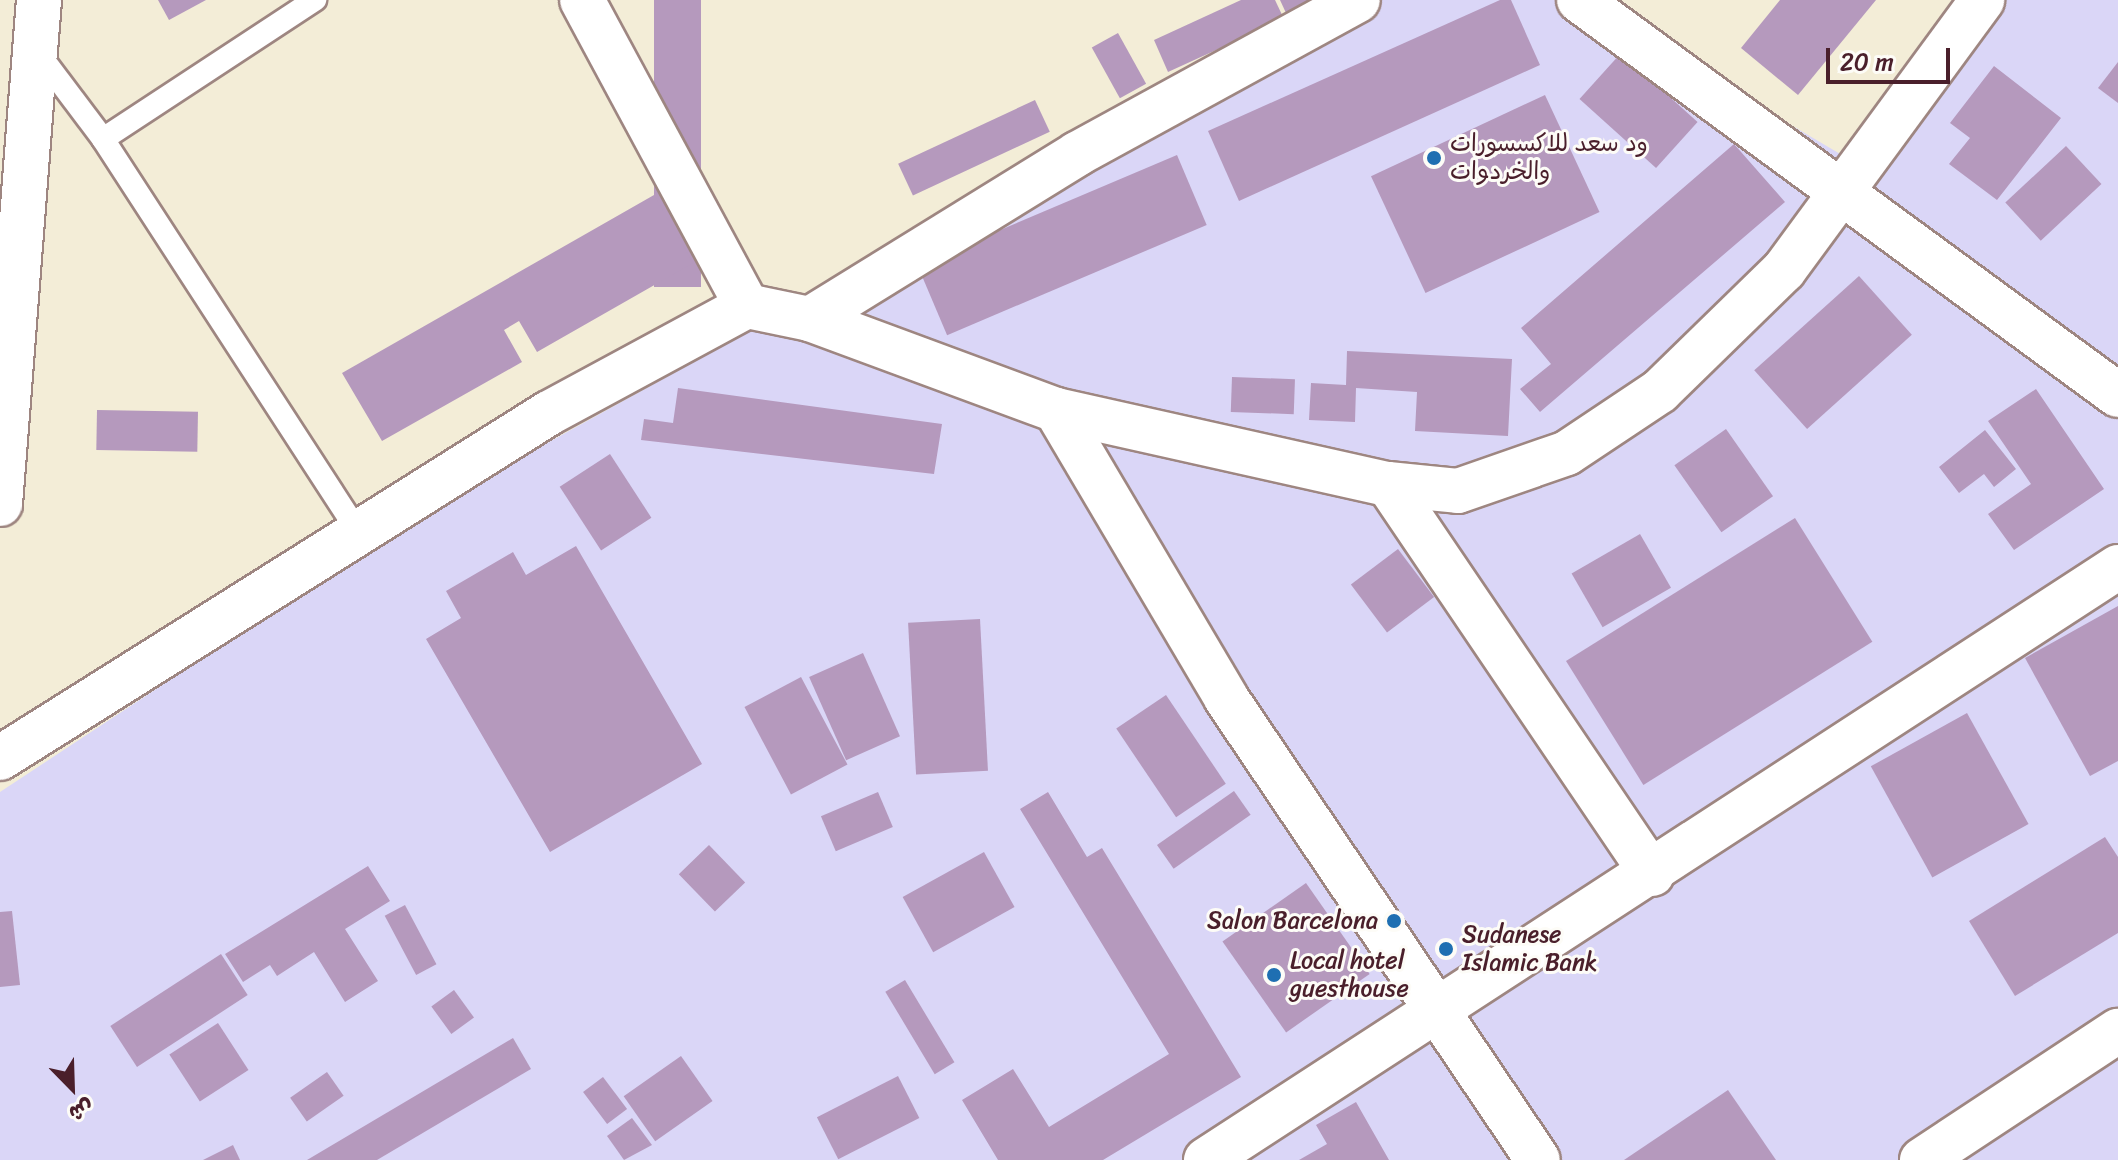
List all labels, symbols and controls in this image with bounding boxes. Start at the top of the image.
scale bar [1830,32,1954,82]
text: 20 m [1840,41,1894,83]
place label: ود سعد للاكسسورات والخردوات [1450,130,1648,186]
marker: ود سعد للاكسسورات والخردوات [1425,149,1443,167]
place label: Salon Barcelona [1208,907,1378,935]
marker: Salon Barcelona [1385,912,1403,930]
place label: Sudanese Islamic Bank [1462,921,1598,977]
marker: Sudanese Islamic Bank [1437,940,1455,958]
place label: Local hotel guesthouse [1290,947,1409,1003]
marker: Local hotel guesthouse [1265,966,1283,984]
north arrow [32,1048,112,1128]
text: ش [63,1088,100,1133]

